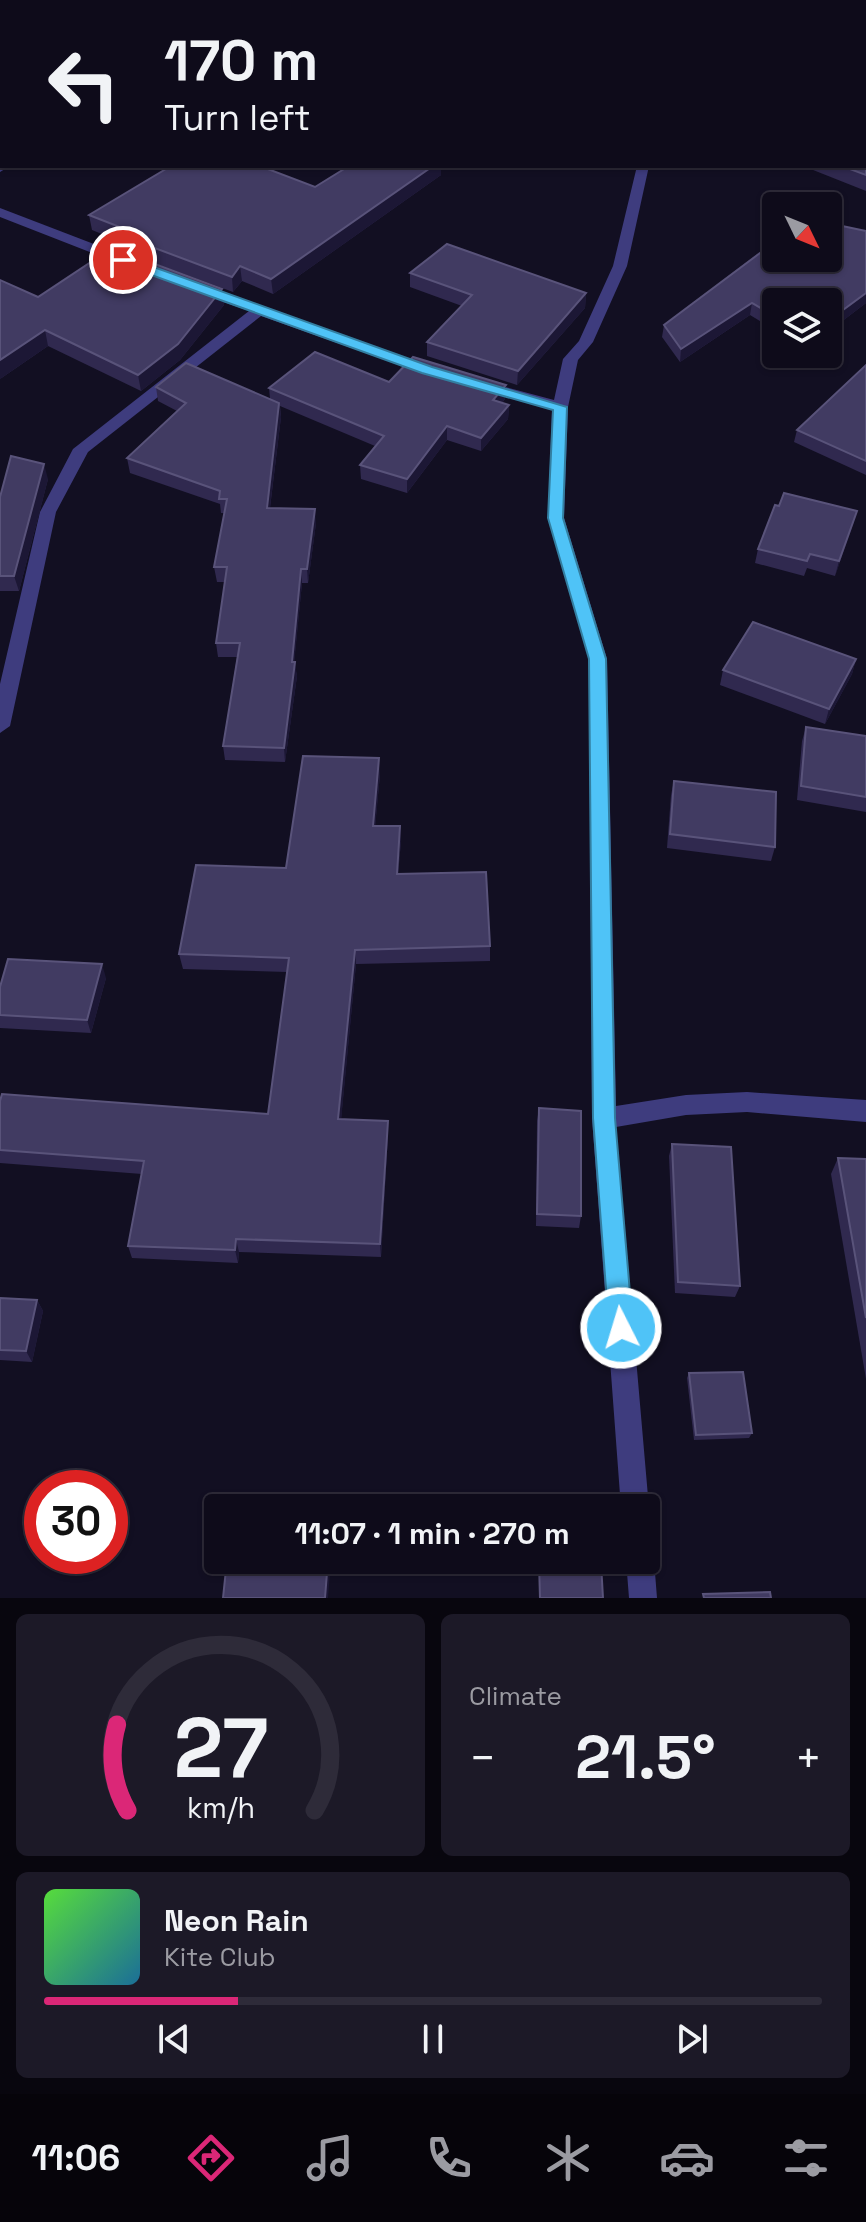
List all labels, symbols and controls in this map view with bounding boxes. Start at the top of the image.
text: 170 m [164,25,318,96]
icon: left [32,32,136,136]
text: Turn left [164,95,311,141]
north arrow [762,192,842,272]
map controls [762,192,842,368]
pin [89,226,157,294]
icon: arrive [101,238,145,282]
button: layers [762,288,842,368]
position arrow [579,1286,663,1370]
speed limit sign: 30 [24,1470,128,1574]
text: 11:07 · 1 min · 270 m [294,1514,570,1553]
text: Climate [469,1679,562,1713]
text: 27 [173,1695,268,1801]
text: 21.5° [575,1719,716,1796]
text: − [469,1730,496,1786]
text: + [795,1730,822,1786]
text: km/h [186,1790,255,1826]
text: Neon Rain [164,1901,309,1940]
text: Kite Club [164,1940,276,1974]
icon: previous [152,2017,196,2061]
icon: pause [411,2017,455,2061]
icon: next [670,2017,714,2061]
icon: directions [183,2130,239,2186]
icon: music [302,2130,358,2186]
icon: phone [421,2130,477,2186]
icon: climate [540,2130,596,2186]
icon: car [659,2130,715,2186]
icon: filters [778,2130,834,2186]
text: 11:06 [32,2135,120,2181]

